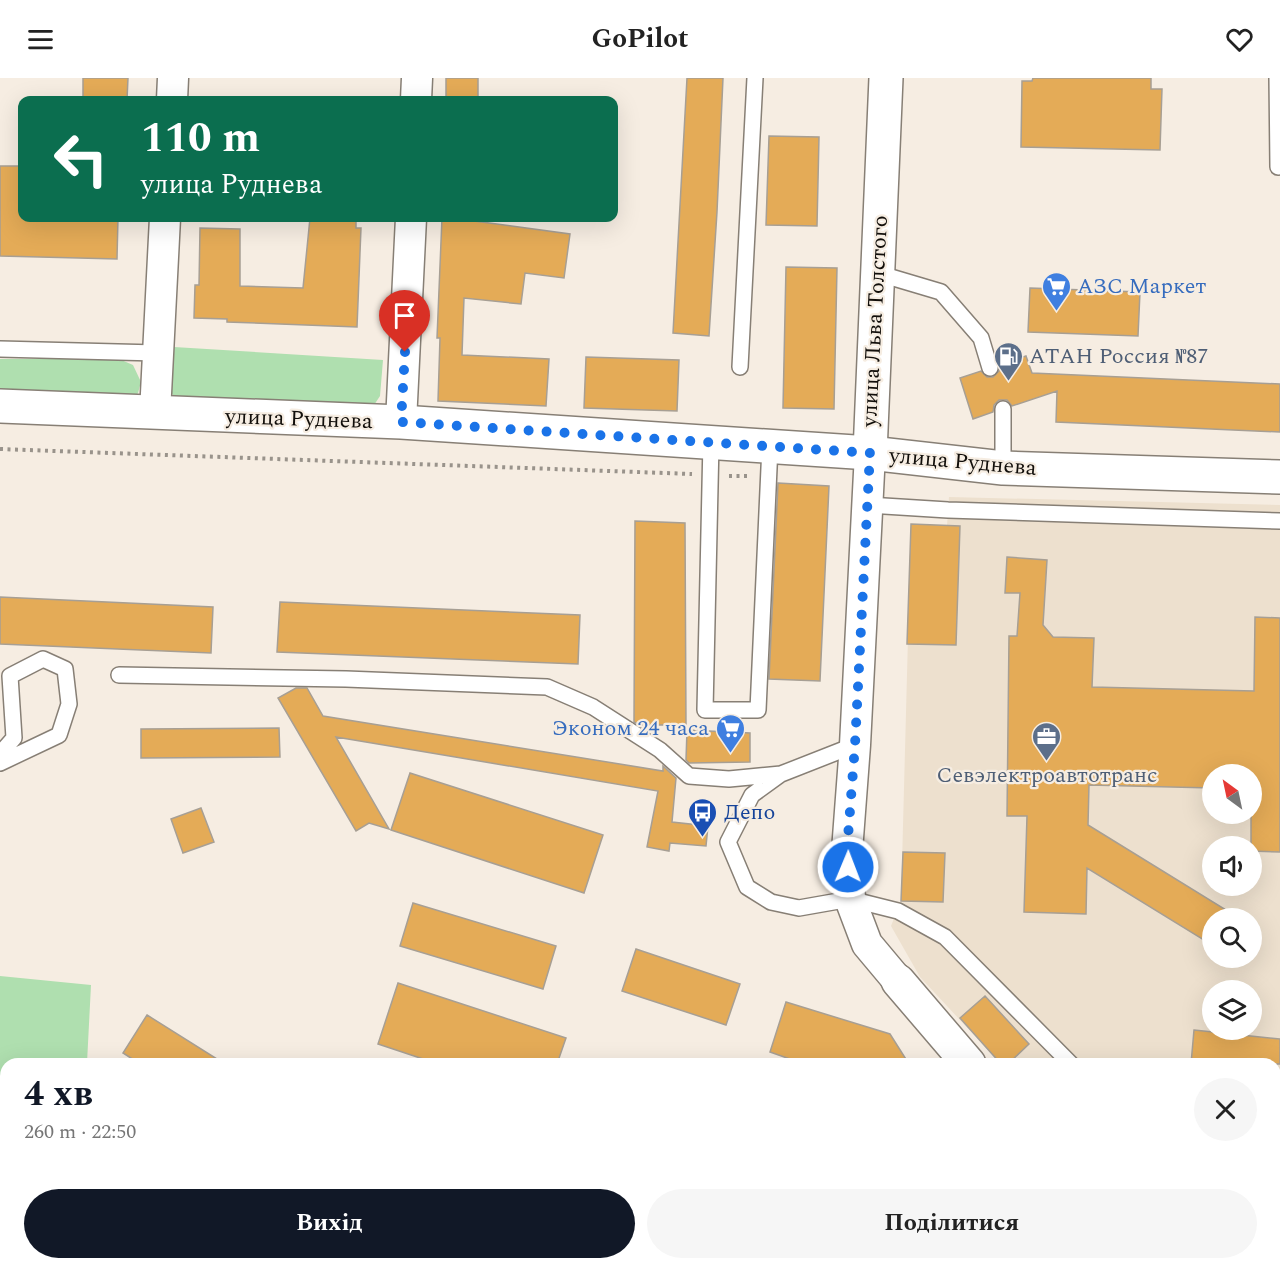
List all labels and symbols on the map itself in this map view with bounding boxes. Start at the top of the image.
street label: улица Льва Толстого [853,214,897,429]
supermarket icon: АЗС Маркет [1040,270,1072,312]
place label: АЗС Маркет [1077,270,1206,303]
pin [379,290,430,352]
fuel station icon: АТАН Россия №87 [992,340,1024,382]
place label: АТАН Россия №87 [1029,340,1208,373]
street label: улица Руднева [224,400,374,438]
street label: улица Руднева [887,439,1038,485]
place label: Эконом 24 часа [552,712,709,745]
supermarket icon: Эконом 24 часа [714,712,746,754]
office icon: Севэлектроавтотранс [1031,720,1063,762]
place label: Севэлектроавтотранс [936,759,1158,792]
north arrow [1202,764,1262,824]
bus stop icon: Депо [687,796,719,838]
place label: Депо [724,796,775,829]
position arrow [816,835,880,899]

